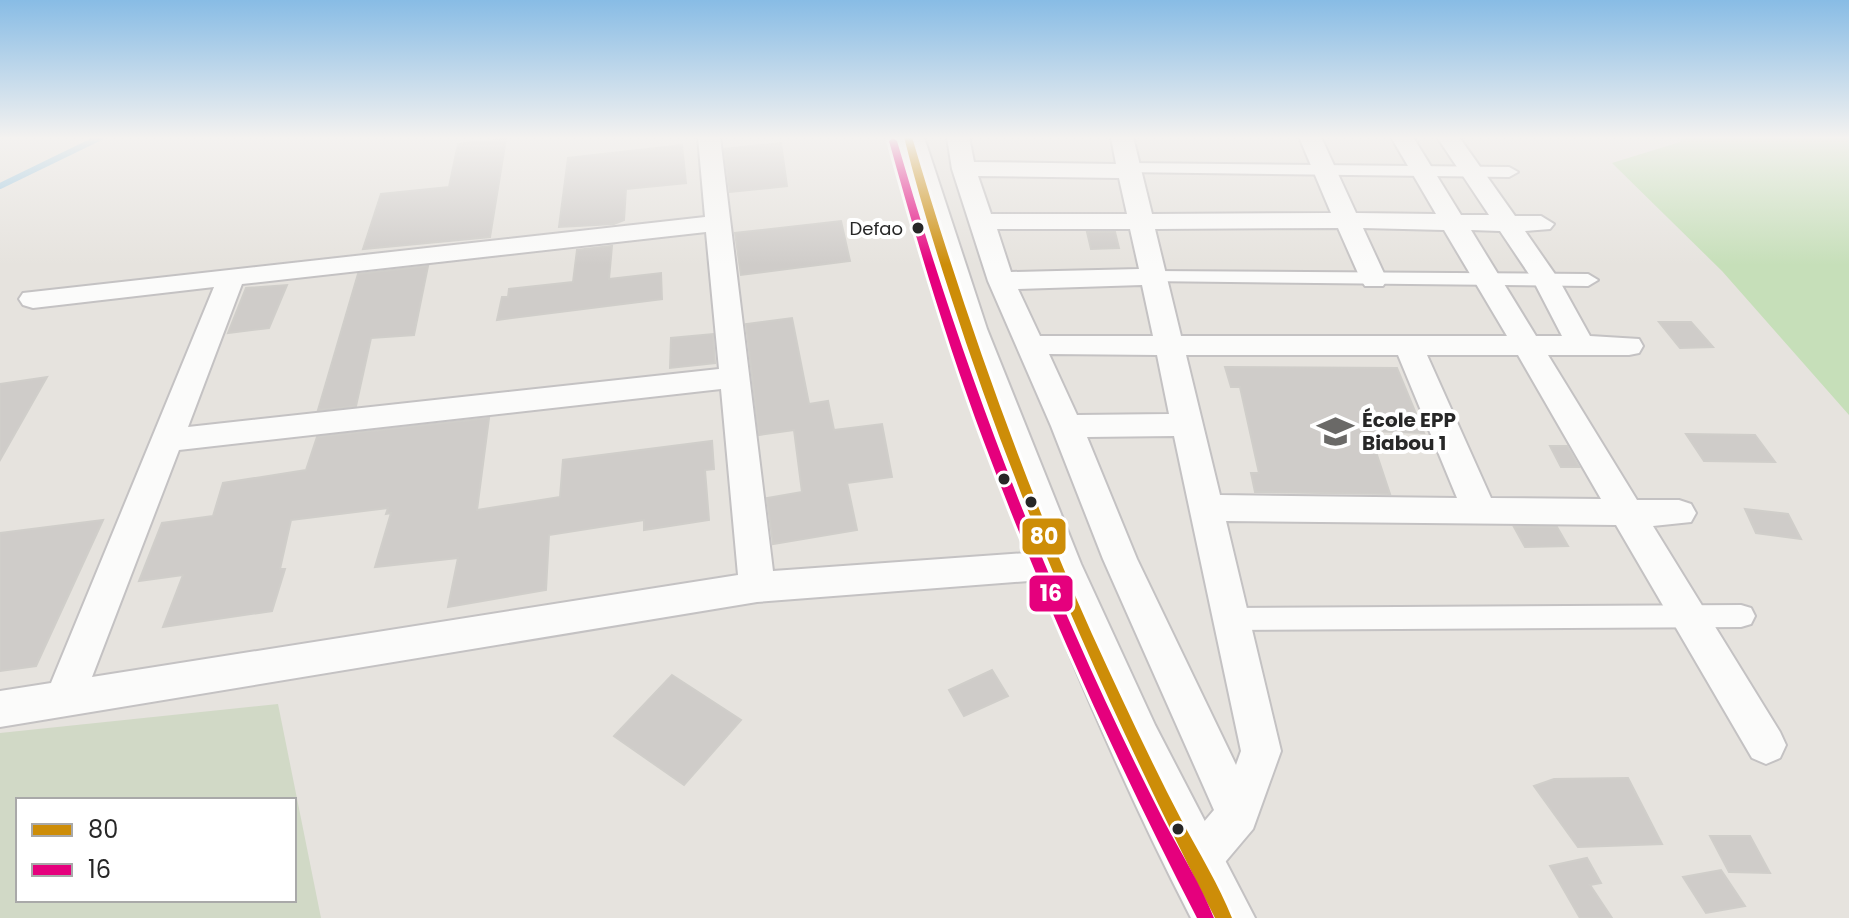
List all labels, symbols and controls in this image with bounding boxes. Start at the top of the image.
place label: Defao [850,216,903,241]
marker: Defao [910,220,926,236]
place label: École EPP Biabou 1 [1362,406,1456,457]
school or university icon: École EPP Biabou 1 [1317,413,1355,451]
unlabelled marker [996,471,1012,487]
unlabelled marker [1023,494,1039,510]
line badge: 80 [1021,517,1067,556]
text: 80 [1030,521,1058,552]
line badge: 16 [1028,574,1074,613]
text: 16 [1040,578,1062,609]
legend [16,798,296,902]
text: 80 [88,813,118,846]
unlabelled marker [1170,821,1186,837]
text: 16 [88,853,111,886]

